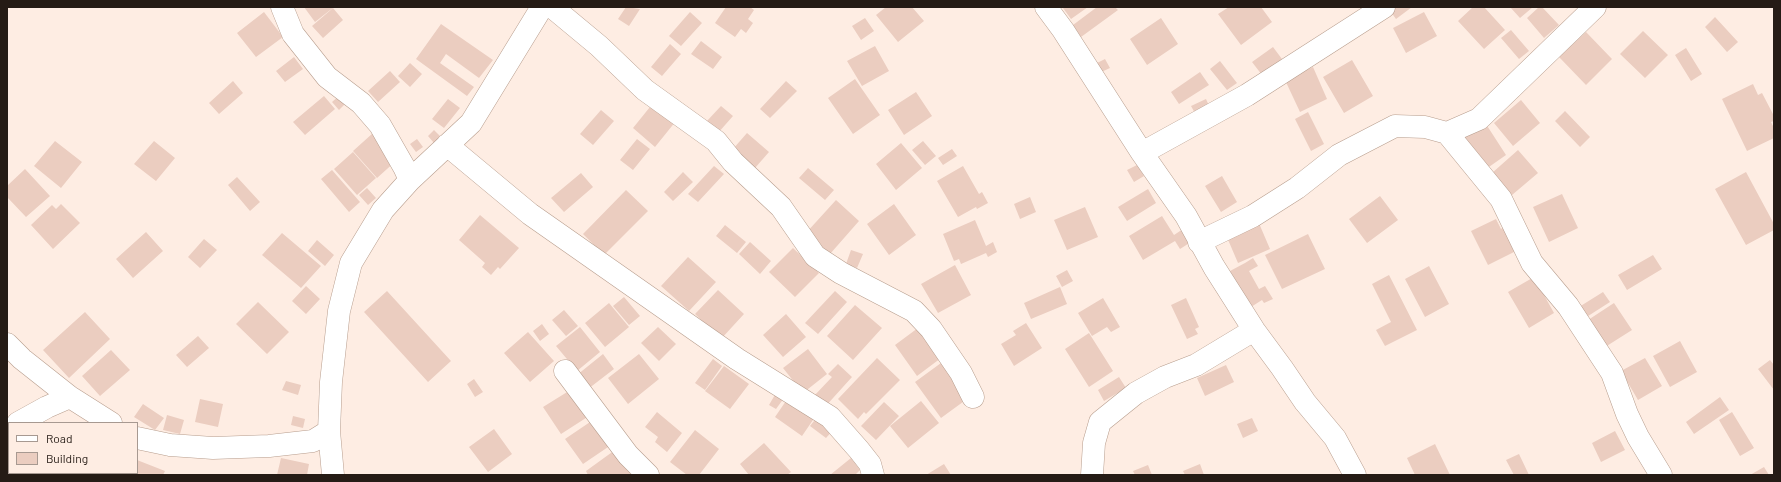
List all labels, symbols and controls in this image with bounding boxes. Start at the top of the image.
legend [8,422,138,474]
text: Road [46,431,73,445]
text: Building [46,451,88,465]

